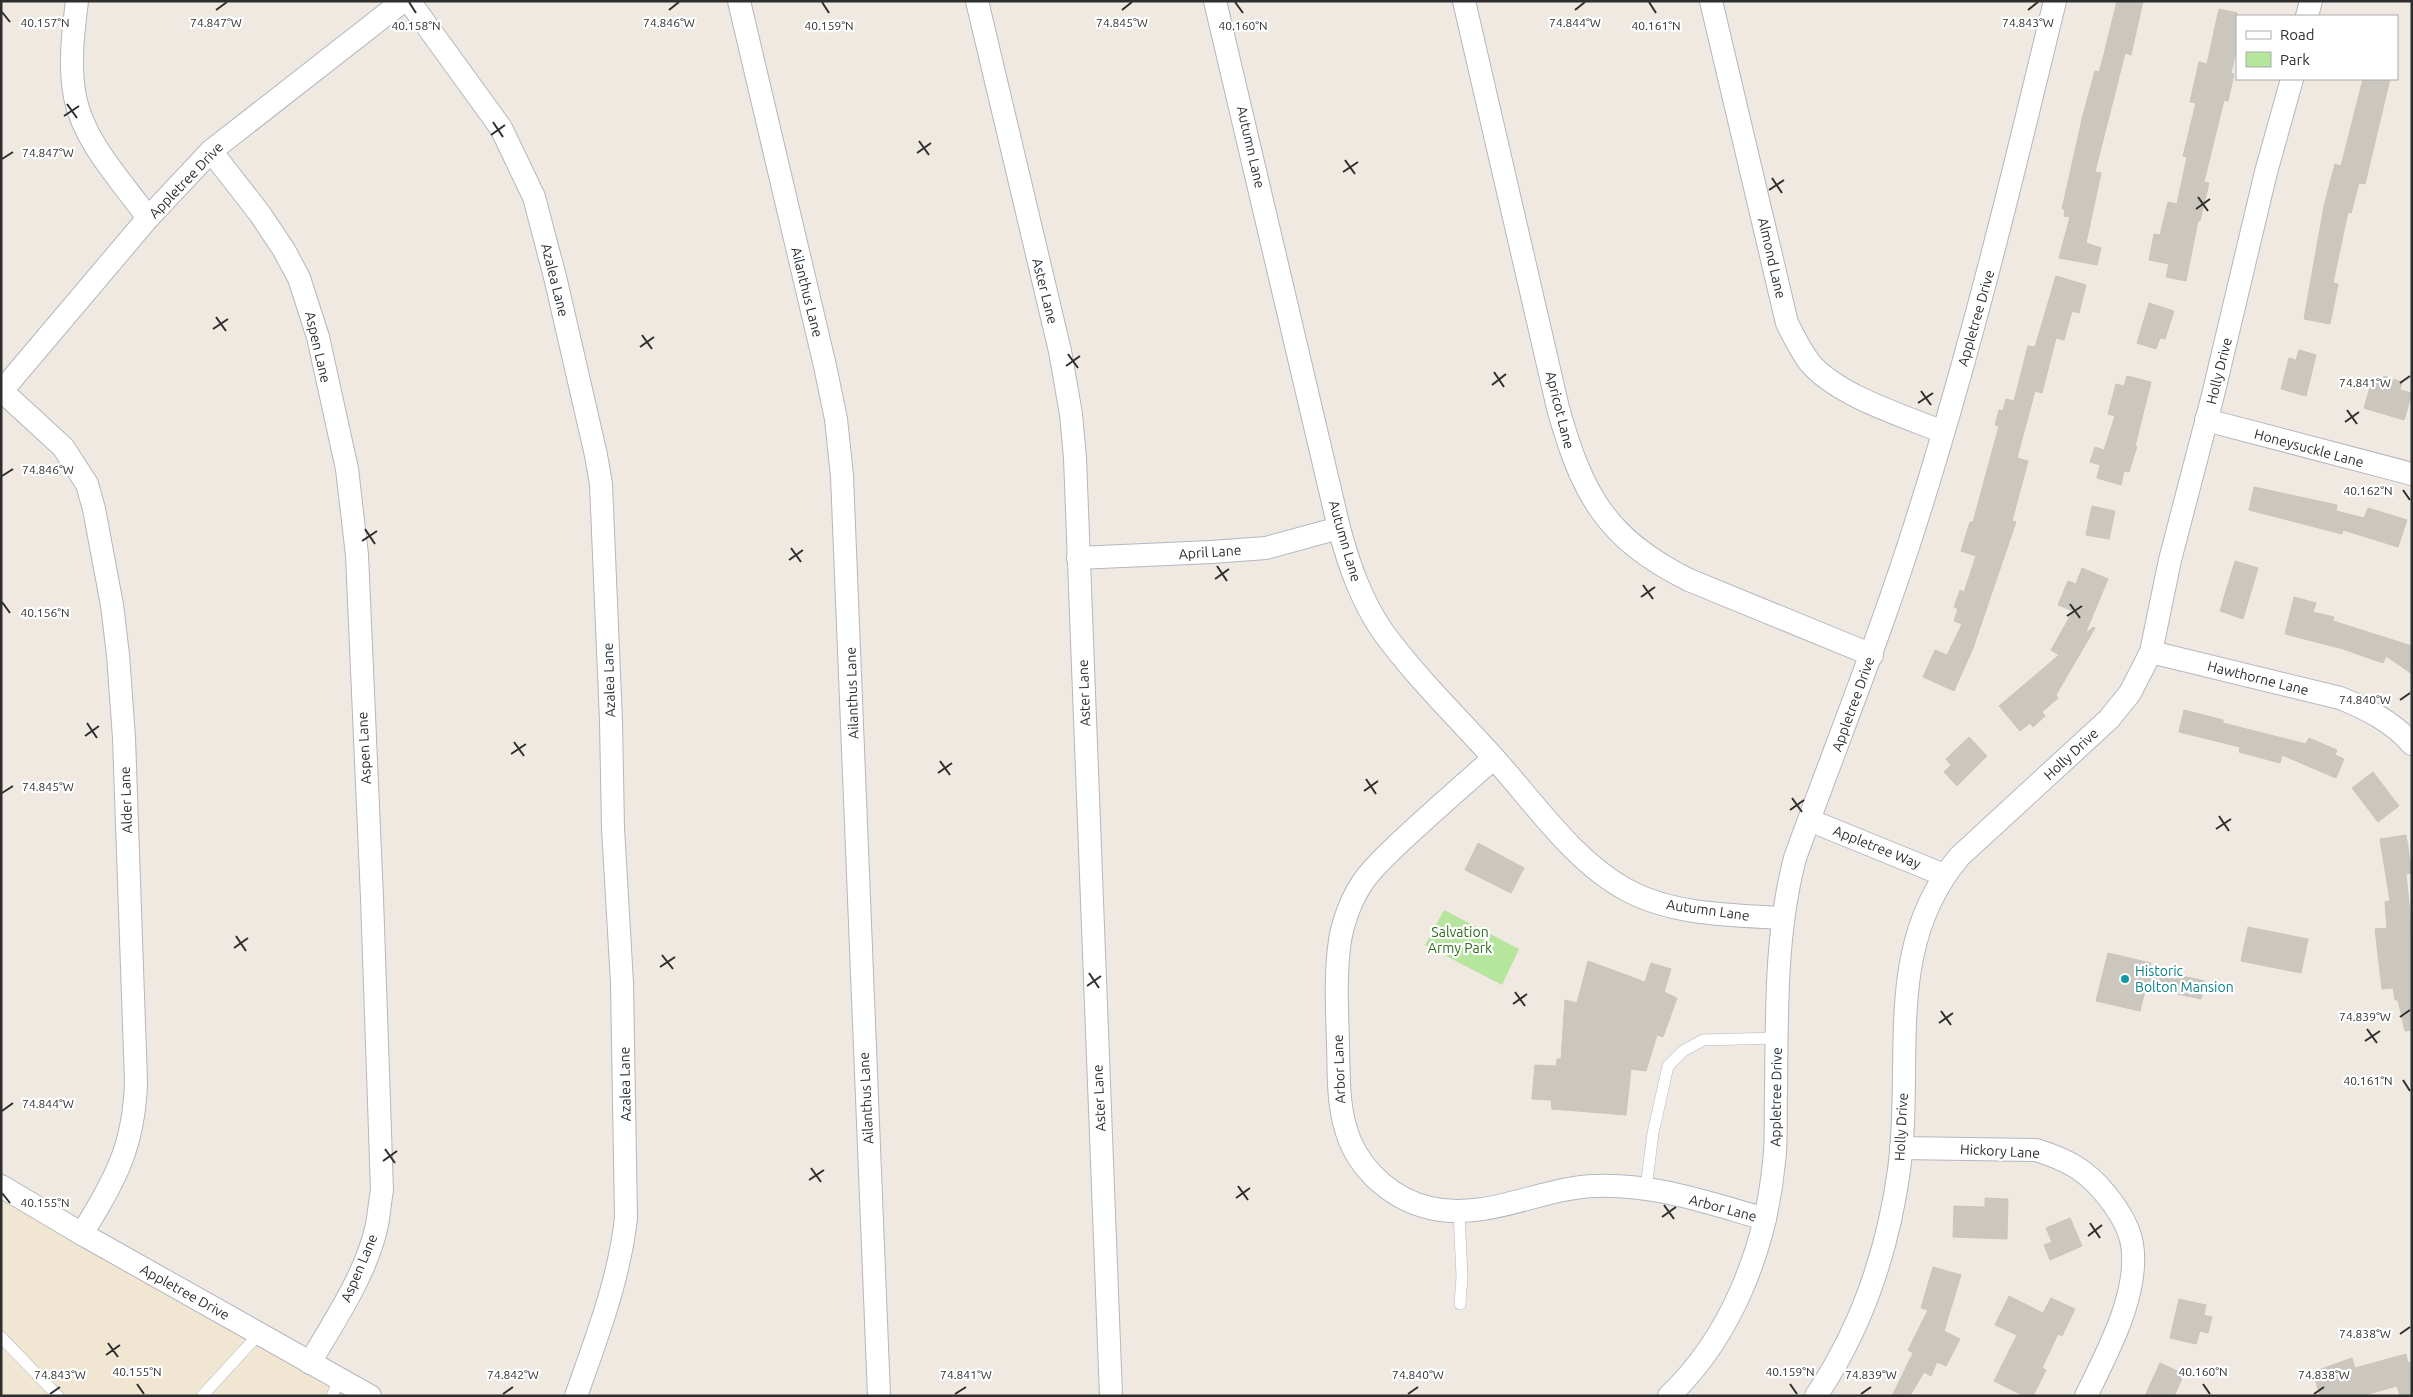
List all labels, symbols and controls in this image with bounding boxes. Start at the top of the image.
legend [2236,15,2398,80]
text: 40.157°N [20,16,70,29]
text: 74.847°W [190,16,242,29]
text: 74.846°W [643,16,695,29]
text: 74.845°W [1096,16,1148,29]
text: 74.844°W [1549,16,1601,29]
text: 74.843°W [2002,16,2054,29]
text: 40.158°N [391,19,441,32]
text: 40.159°N [804,19,854,32]
text: 40.160°N [1218,19,1268,32]
text: 40.161°N [1631,19,1681,32]
text: Road [2280,26,2315,43]
text: Park [2280,51,2310,68]
street label: Autumn Lane [1234,104,1268,190]
street label: Appletree Drive [146,139,226,221]
text: 74.847°W [22,146,74,159]
street label: Almond Lane [1755,216,1789,300]
street label: Azalea Lane [538,242,572,318]
street label: Ailanthus Lane [788,245,826,339]
street label: Aster Lane [1029,256,1061,326]
street label: Appletree Drive [1955,268,1997,368]
street label: Aspen Lane [302,310,334,384]
street label: Holly Drive [2203,336,2235,406]
street label: Apricot Lane [1543,370,1577,450]
text: 74.841°W [2339,376,2391,389]
street label: Honeysuckle Lane [2252,426,2366,470]
text: 74.846°W [22,463,74,476]
text: 40.162°N [2343,484,2393,497]
street label: Autumn Lane [1326,498,1364,584]
street label: April Lane [1178,542,1242,562]
text: 40.156°N [20,606,70,619]
street label: Azalea Lane [600,642,618,718]
street label: Ailanthus Lane [842,647,862,739]
street label: Appletree Drive [1828,655,1878,753]
street label: Hawthorne Lane [2206,658,2310,698]
street label: Aster Lane [1075,659,1093,727]
text: 74.840°W [2339,693,2391,706]
street label: Aspen Lane [354,711,374,785]
street label: Holly Drive [2041,725,2101,783]
street label: Alder Lane [117,766,135,834]
text: 74.845°W [22,780,74,793]
street label: Appletree Way [1831,822,1923,872]
street label: Autumn Lane [1665,896,1751,924]
park label: Salvation Army Park [1428,924,1492,956]
place label: Historic Bolton Mansion [2135,963,2234,995]
marker: Historic Bolton Mansion [2119,973,2131,985]
text: 74.839°W [2339,1010,2391,1023]
street label: Arbor Lane [1330,1034,1348,1104]
street label: Azalea Lane [616,1046,634,1122]
street label: Appletree Drive [1767,1047,1785,1147]
street label: Ailanthus Lane [856,1052,876,1144]
street label: Aster Lane [1089,1064,1109,1132]
text: 40.161°N [2343,1074,2393,1087]
street label: Holly Drive [1891,1092,1911,1162]
text: 74.844°W [22,1097,74,1110]
street label: Hickory Lane [1959,1141,2041,1161]
street label: Arbor Lane [1687,1191,1759,1225]
text: 40.155°N [20,1196,70,1209]
street label: Aspen Lane [337,1231,381,1305]
street label: Appletree Drive [138,1261,232,1323]
text: 74.838°W [2339,1327,2391,1340]
text: 40.155°N [112,1365,162,1378]
text: 40.159°N [1765,1365,1815,1378]
text: 40.160°N [2178,1365,2228,1378]
text: 74.843°W [34,1368,86,1381]
text: 74.842°W [487,1368,539,1381]
text: 74.841°W [940,1368,992,1381]
text: 74.840°W [1392,1368,1444,1381]
text: 74.839°W [1845,1368,1897,1381]
text: 74.838°W [2298,1368,2350,1381]

